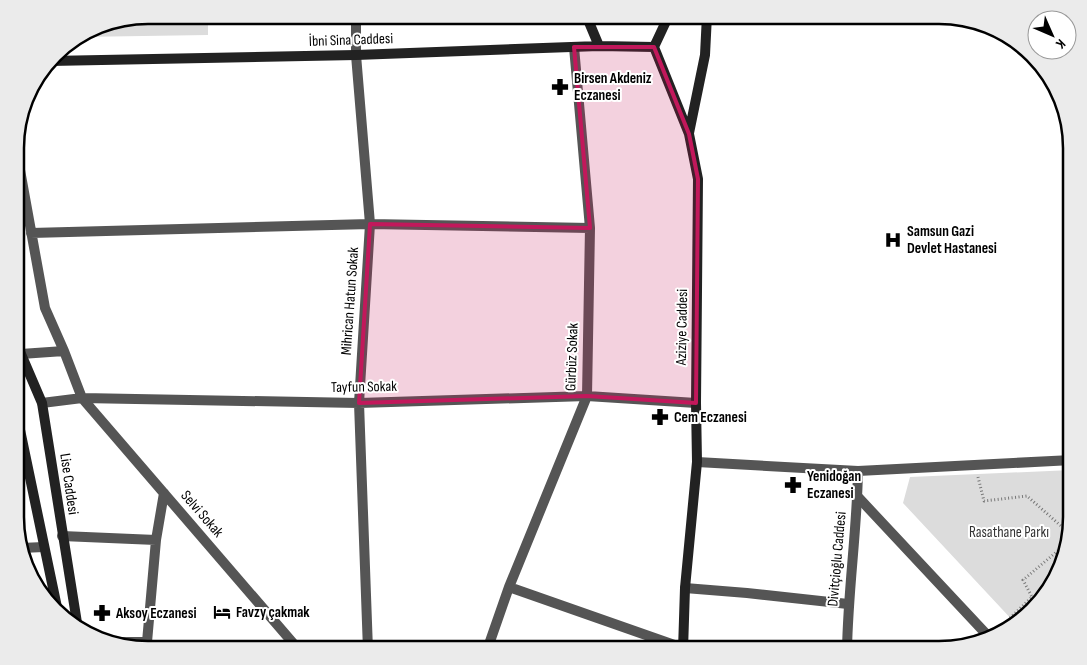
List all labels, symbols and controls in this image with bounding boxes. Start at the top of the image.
north arrow [1027,10,1077,60]
street label: İbni Sina Caddesi [309,29,394,51]
text: K [1052,35,1069,52]
place label: Birsen Akdeniz Eczanesi [574,69,652,105]
pharmacy icon: Birsen Akdeniz Eczanesi [550,77,570,97]
place label: Samsun Gazi Devlet Hastanesi [907,222,997,258]
hospital icon: Samsun Gazi Devlet Hastanesi [883,230,903,250]
street label: Mihrican Hatun Sokak [337,246,363,356]
street label: Aziziye Caddesi [672,288,692,366]
street label: Gürbüz Sokak [561,322,583,391]
street label: Tayfun Sokak [331,377,397,397]
pharmacy icon: Cem Eczanesi [650,407,670,427]
place label: Cem Eczanesi [674,408,747,427]
street label: Lise Caddesi [55,452,83,516]
place label: Yenidoğan Eczanesi [807,467,861,503]
pharmacy icon: Yenidoğan Eczanesi [783,475,803,495]
street label: Selvi Sokak [176,487,228,542]
street label: Divitçioğlu Caddesi [823,511,851,607]
park label: Rasathane Parkı [969,523,1049,542]
hotel icon: Favzy çakmak [212,602,232,622]
pharmacy icon: Aksoy Eczanesi [92,603,112,623]
place label: Favzy çakmak [236,603,310,622]
place label: Aksoy Eczanesi [115,604,197,623]

